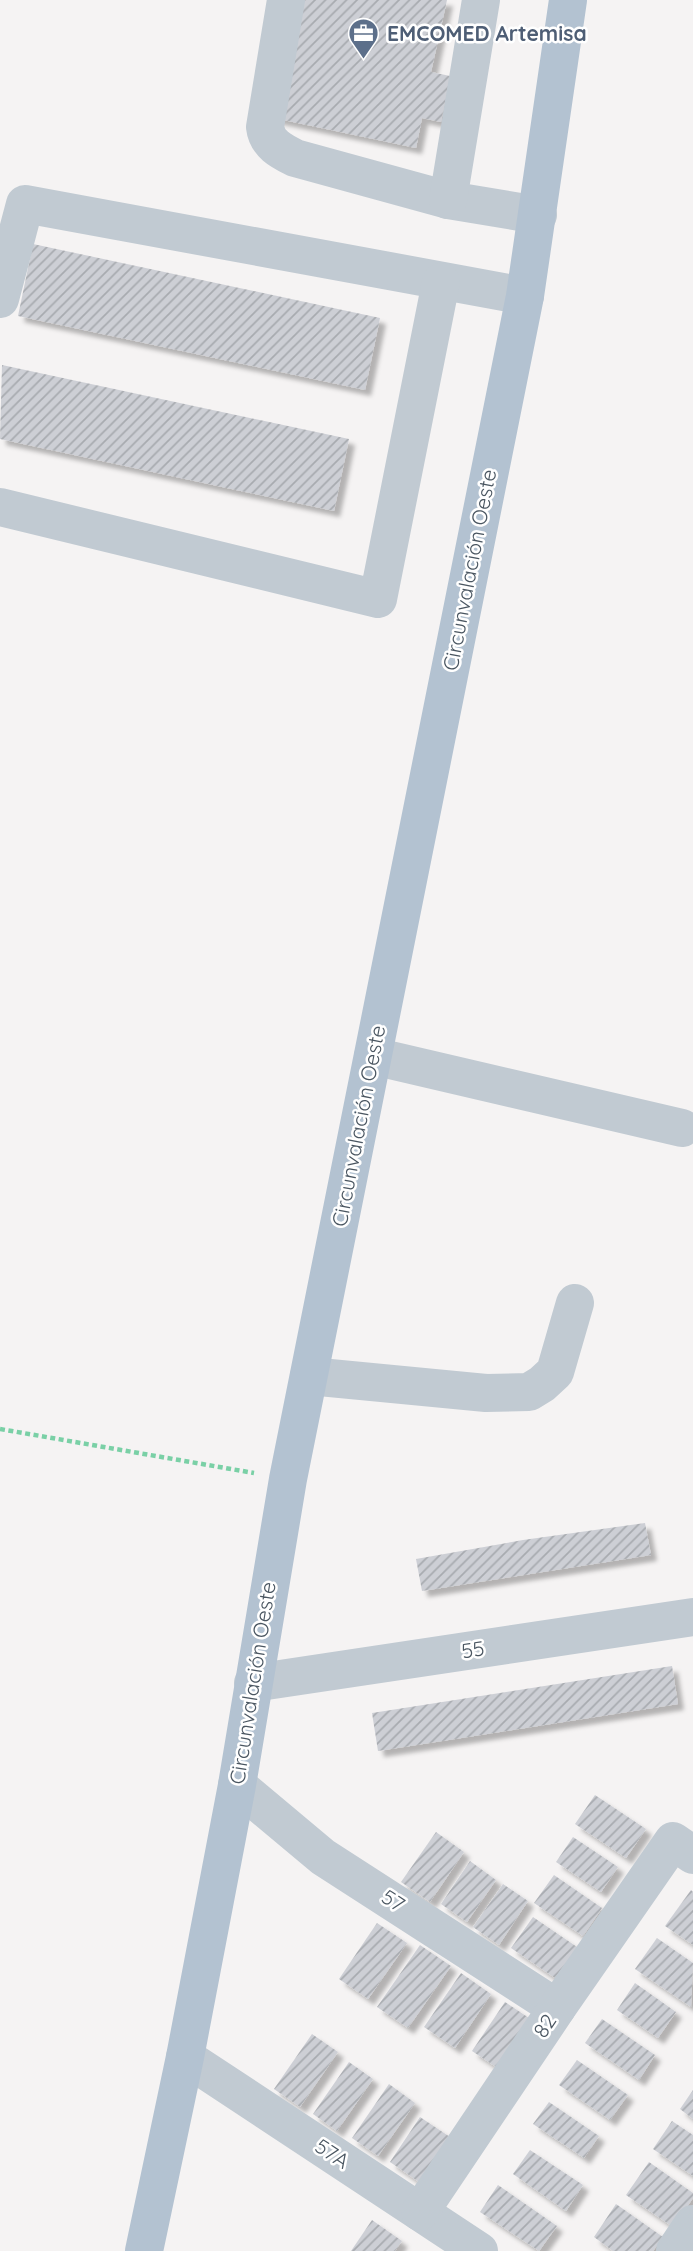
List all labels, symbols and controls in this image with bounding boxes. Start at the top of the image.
office icon: EMCOMED Artemisa [347,17,381,61]
place label: EMCOMED Artemisa [387,20,587,46]
street label: Circunvalación Oeste [437,467,501,673]
street label: Circunvalación Oeste [326,1023,390,1229]
street label: Circunvalación Oeste [223,1580,281,1786]
street label: 55 [460,1634,486,1664]
street label: 57 [377,1883,410,1917]
street label: 82 [527,2009,561,2042]
street label: 57A [310,2133,355,2174]

